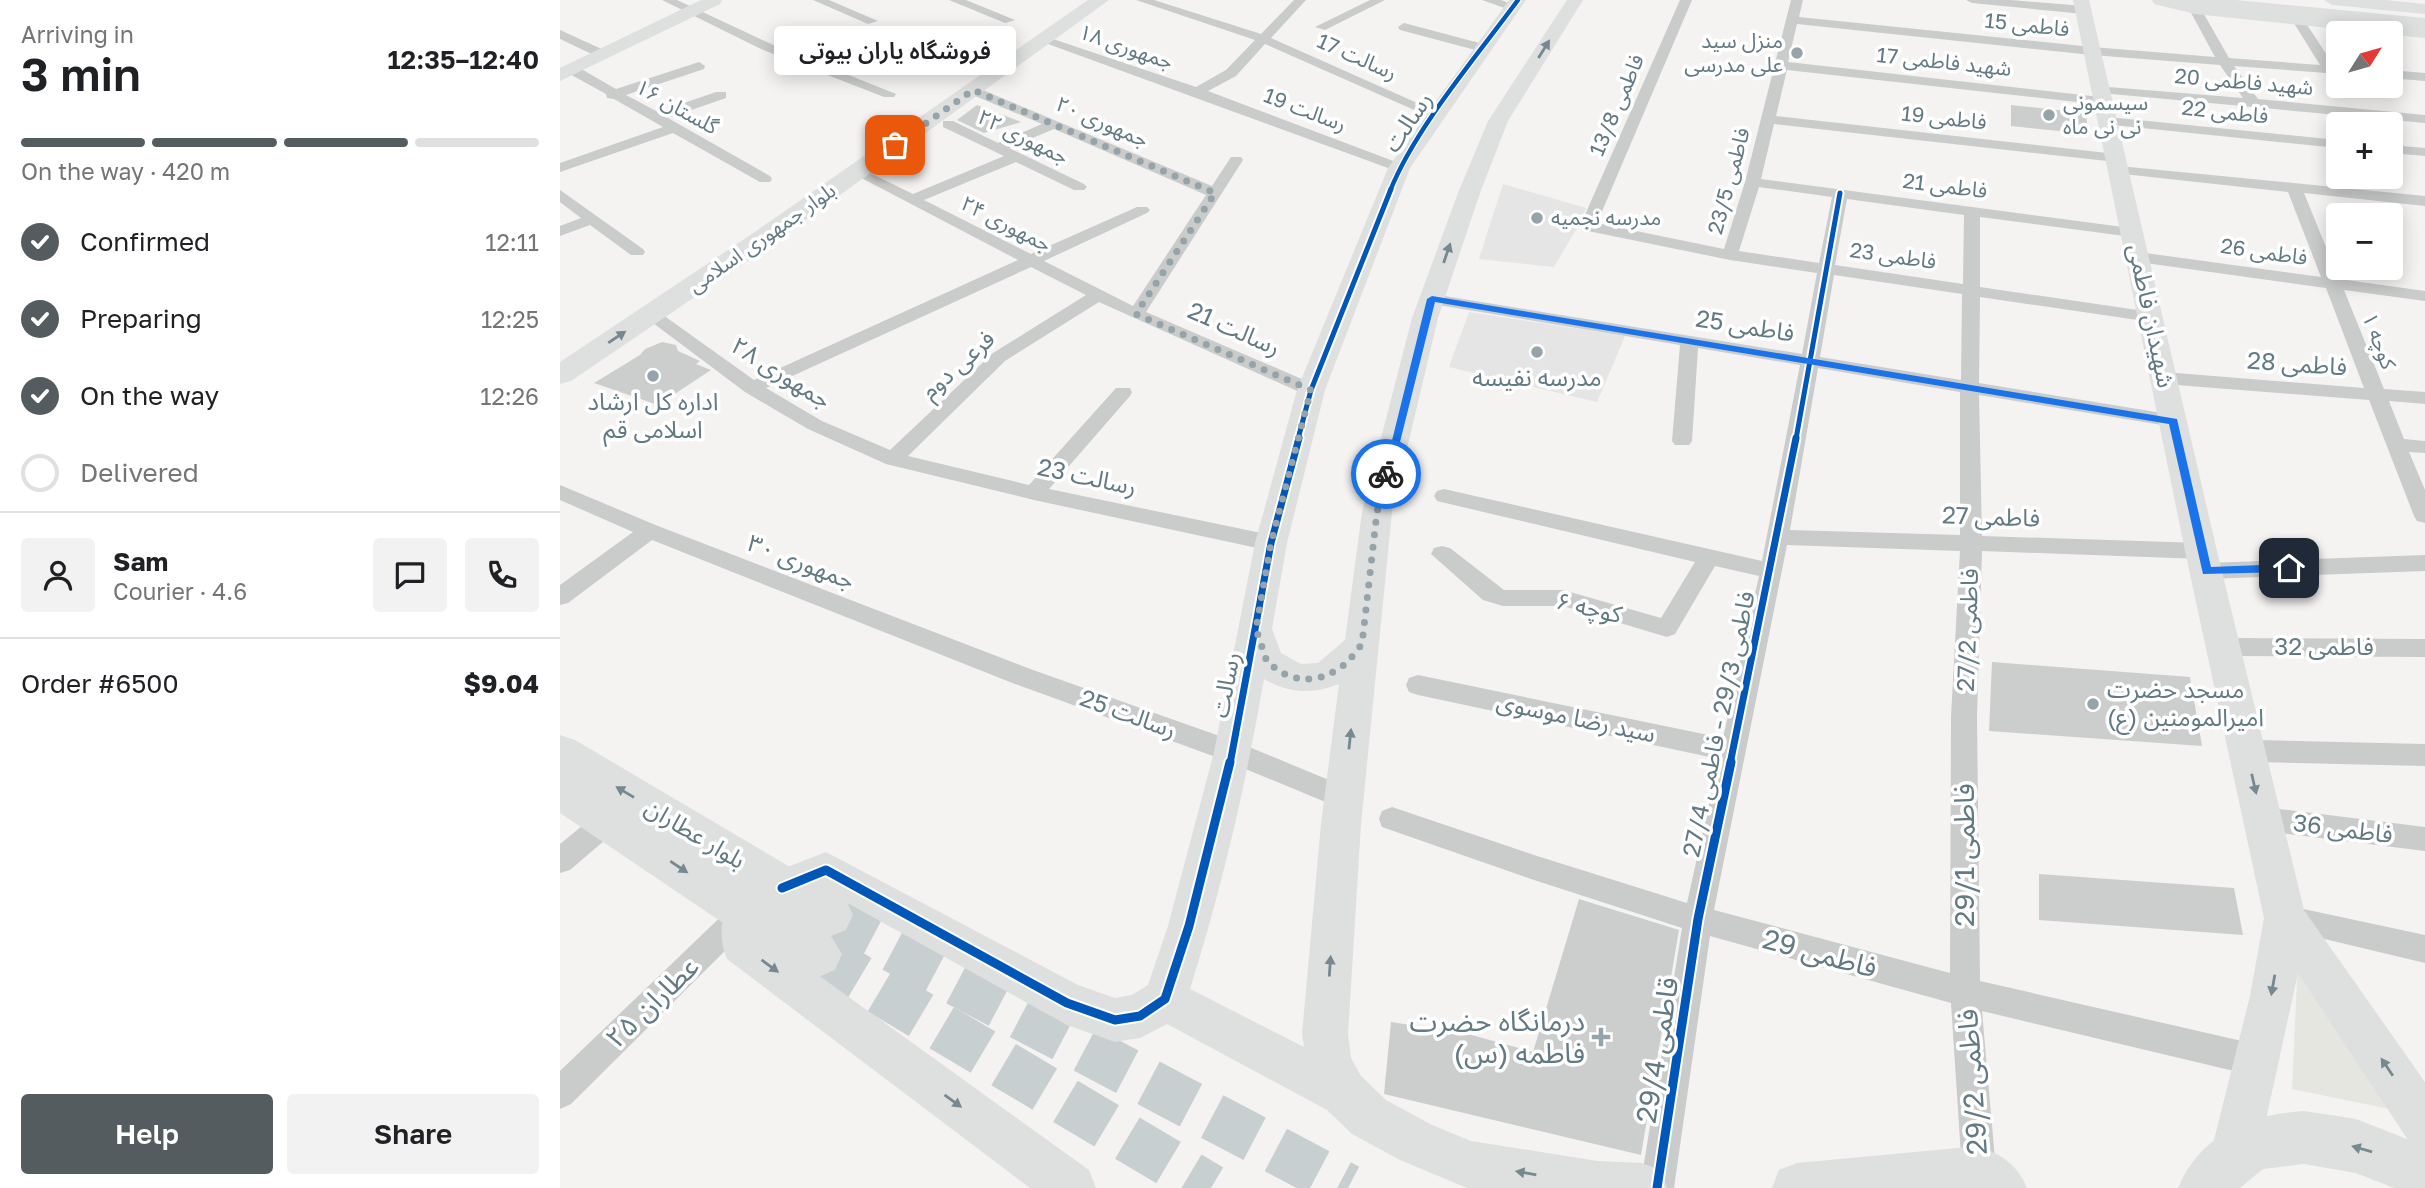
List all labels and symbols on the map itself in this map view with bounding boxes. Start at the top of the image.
street label: فاطمی 15 [1984,7,2071,41]
street label: جمهوری ۱۸ [1076,18,1177,74]
north arrow [2326,21,2403,98]
callout: فروشگاه یاران بیوتی [774,26,1016,75]
street label: رسالت 17 [1313,27,1401,85]
place label: منزل سید علی مدرسی [1684,27,1783,77]
one-way arrow [1538,39,1551,58]
street label: شهید فاطمی 17 [1875,41,2013,81]
marker: منزل سید علی مدرسی [1789,45,1805,61]
street label: فاطمی 13/8 [1583,50,1649,159]
street label: شهید فاطمی 20 [2174,62,2315,100]
street label: گلستان ۱۶ [632,73,724,140]
street label: رسالت 19 [1260,81,1350,137]
street label: رسالت [1376,86,1438,157]
place label: سیسمونی نی نی ماه [2063,89,2148,139]
street label: جمهوری ۲۰ [1052,90,1153,152]
street label: فاطمی 22 [2181,94,2270,128]
street label: فاطمی 19 [1900,100,1988,134]
street label: جمهوری ۲۲ [974,103,1073,169]
marker: سیسمونی نی نی ماه [2041,107,2057,123]
pin [865,115,925,175]
street label: فاطمی 23/5 [1701,125,1755,237]
street label: فاطمی 21 [1901,167,1989,203]
street label: بلوار جمهوری اسلامی [683,177,840,298]
street label: جمهوری ۲۴ [957,189,1056,257]
place label: مدرسه نجمیه [1551,204,1661,230]
marker: مدرسه نجمیه [1529,210,1545,226]
street label: فاطمی 26 [2219,232,2309,270]
street label: فاطمی 23 [1848,236,1938,274]
street label: شهیدان فاطمی [2122,241,2182,390]
one-way arrow [1442,243,1453,264]
street label: رسالت 21 [1184,294,1285,362]
street label: فاطمی 25 [1694,302,1797,347]
street label: کوچه ۱ [2356,309,2403,373]
street label: فرعی دوم [914,323,1003,408]
street label: جمهوری ۲۸ [726,330,837,415]
one-way arrow [607,331,626,344]
marker: مدرسه نفیسه [1529,344,1545,360]
street label: فاطمی 28 [2246,345,2348,380]
place label: مدرسه نفیسه [1472,362,1602,392]
marker: اداره کل ارشاد اسلامی قم [645,368,661,384]
place label: اداره کل ارشاد اسلامی قم [588,386,718,447]
courier [1351,439,1421,509]
street label: رسالت 23 [1035,451,1139,501]
street label: فاطمی 27 [1942,499,2041,532]
street label: جمهوری ۳۰ [744,527,859,595]
pin [2259,538,2319,598]
street label: فاطمی 27/2 [1950,568,1983,692]
street label: کوچه ۶ [1553,585,1626,630]
street label: فاطمی 29/3 - فاطمی 27/4 [1675,588,1760,859]
street label: فاطمی 32 [2274,631,2374,660]
street label: رسالت [1204,649,1246,720]
place label: مسجد حضرت امیرالمومنین (ع) [2107,674,2264,735]
street label: رسالت 25 [1076,682,1181,744]
street label: سید رضا موسوی [1494,686,1658,748]
marker: مسجد حضرت امیرالمومنین (ع) [2085,696,2101,712]
one-way arrow [1345,728,1356,750]
one-way arrow [2248,774,2259,796]
street label: فاطمی 29/1 [1947,783,1981,927]
one-way arrow [615,785,634,798]
street label: بلوار عطاران [640,791,751,875]
street label: فاطمی 36 [2292,807,2395,848]
one-way arrow [670,861,689,874]
street label: فاطمی 29 [1759,921,1881,985]
street label: عطاران ۲۵ [598,949,706,1055]
one-way arrow [1325,955,1336,977]
one-way arrow [761,958,779,972]
one-way arrow [2268,974,2279,996]
street label: قاطمی 29/4 [1629,975,1685,1125]
place label: درمانگاه حضرت فاطمه (س) [1409,1004,1585,1070]
street label: فاطمی 29/2 [1950,1008,1994,1156]
marker: درمانگاه حضرت فاطمه (س) [1591,1027,1611,1047]
one-way arrow [2380,1058,2394,1076]
one-way arrow [944,1093,962,1107]
one-way arrow [2351,1143,2373,1154]
one-way arrow [1515,1167,1537,1178]

